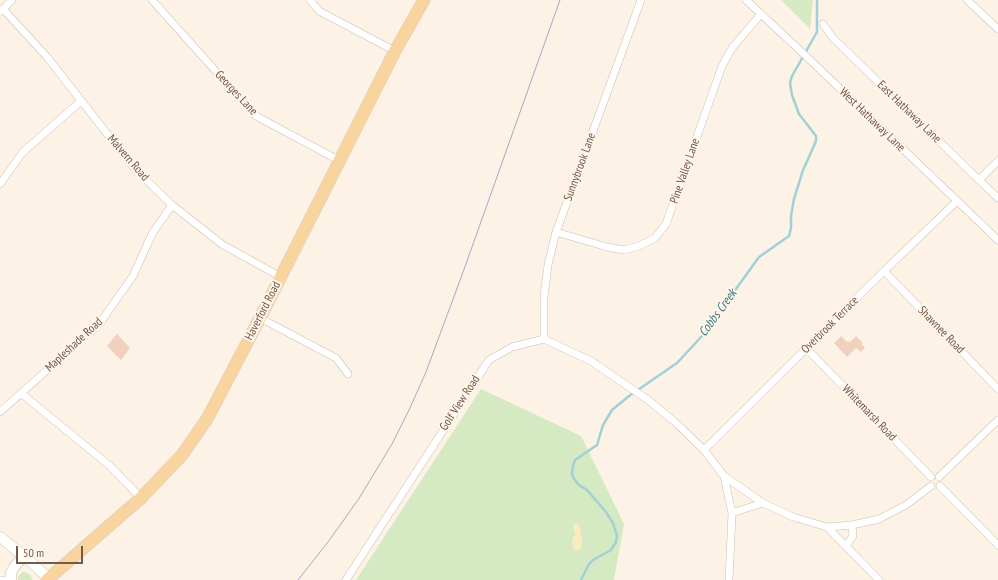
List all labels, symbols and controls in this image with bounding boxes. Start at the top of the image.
street label: Georges Lane [212,68,260,118]
street label: East Hathaway Lane [874,78,944,146]
street label: West Hathaway Lane [836,85,908,155]
street label: Sunnybrook Lane [561,131,599,203]
street label: Malvern Road [104,132,152,184]
street label: Pine Valley Lane [667,137,703,205]
street label: Haverford Road [242,279,284,343]
water label: Cobbs Creek [696,286,740,340]
street label: Overbrook Terrace [798,293,862,357]
street label: Shawnee Road [915,303,967,357]
street label: Mapleshade Road [42,315,106,375]
street label: Golf View Road [437,373,483,433]
street label: Whitemarsh Road [839,382,899,444]
scale bar [18,538,85,564]
text: 50 m [23,545,44,560]

